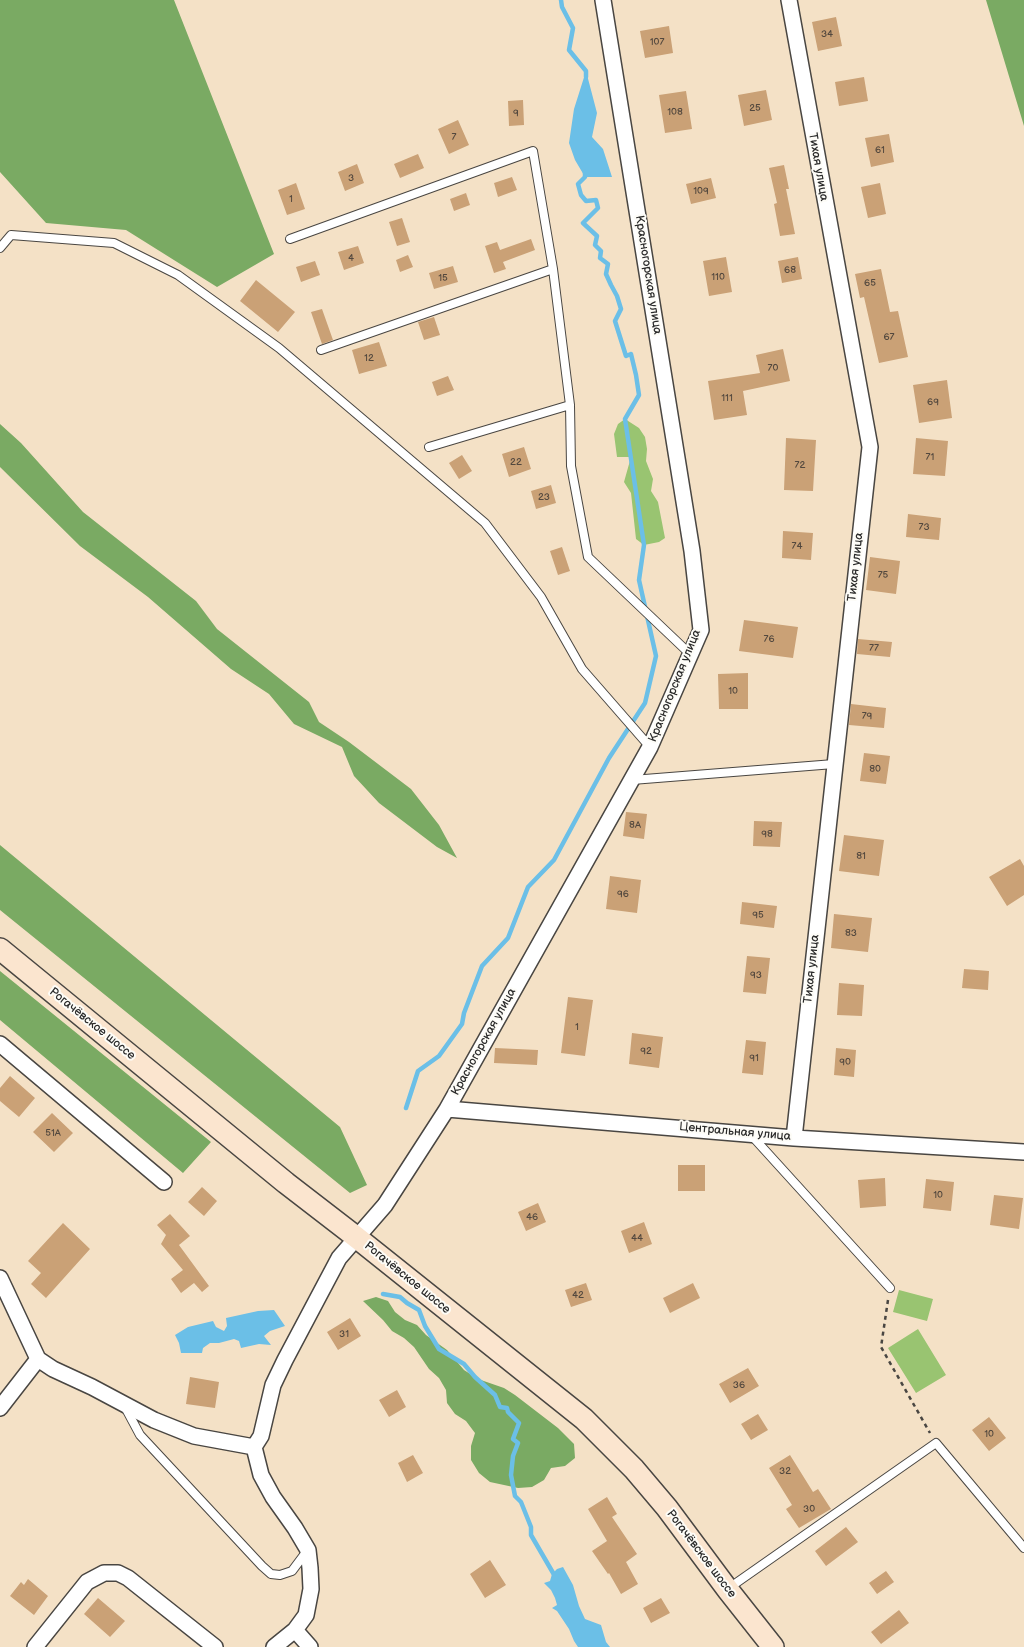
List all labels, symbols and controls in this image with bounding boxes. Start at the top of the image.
house number: 34 [821,28,833,40]
house number: 107 [650,36,664,48]
house number: 25 [749,102,761,114]
house number: 108 [667,106,683,118]
house number: 9 [513,107,519,119]
house number: 7 [452,131,456,143]
street label: Тихая улица [805,132,831,202]
house number: 61 [875,144,885,156]
house number: 3 [348,172,354,184]
house number: 109 [693,185,709,197]
house number: 1 [289,193,293,205]
street label: Красногорская улица [631,214,665,336]
house number: 4 [348,252,354,264]
house number: 68 [784,264,796,276]
house number: 110 [711,271,725,283]
house number: 15 [438,272,448,284]
house number: 65 [864,277,876,289]
house number: 67 [883,331,895,343]
house number: 12 [364,352,374,364]
house number: 70 [768,362,778,374]
house number: 111 [721,392,733,404]
house number: 69 [927,396,939,408]
house number: 71 [926,451,934,463]
house number: 22 [510,456,522,468]
house number: 72 [795,459,805,471]
house number: 23 [538,491,550,503]
house number: 73 [918,521,930,533]
street label: Тихая улица [845,532,867,602]
house number: 74 [791,540,803,552]
house number: 75 [878,569,888,581]
street label: Красногорская улица [646,628,704,744]
house number: 76 [763,633,775,645]
house number: 77 [869,642,879,654]
house number: 10 [728,685,738,697]
house number: 79 [862,710,872,722]
house number: 80 [869,763,881,775]
house number: 8А [629,819,641,831]
house number: 98 [761,828,773,840]
house number: 81 [856,850,866,862]
house number: 96 [617,888,629,900]
house number: 95 [752,909,764,921]
house number: 83 [845,927,857,939]
street label: Тихая улица [801,934,823,1004]
house number: 93 [750,969,762,981]
street label: Рогачёвское шоссе [46,985,138,1063]
street label: Красногорская улица [449,986,519,1098]
house number: 1 [575,1021,579,1033]
house number: 92 [640,1045,652,1057]
house number: 91 [749,1052,759,1064]
house number: 90 [839,1056,851,1068]
street label: Центральная улица [679,1120,791,1144]
house number: 51А [45,1127,61,1139]
house number: 10 [933,1189,943,1201]
house number: 46 [526,1211,538,1223]
house number: 44 [631,1232,643,1244]
street label: Рогачёвское шоссе [361,1239,453,1317]
house number: 42 [572,1289,584,1301]
house number: 31 [339,1328,349,1340]
house number: 36 [733,1379,745,1391]
house number: 10 [984,1428,994,1440]
house number: 32 [779,1465,791,1477]
house number: 30 [803,1503,815,1515]
street label: Рогачёвское шоссе [663,1507,739,1601]

